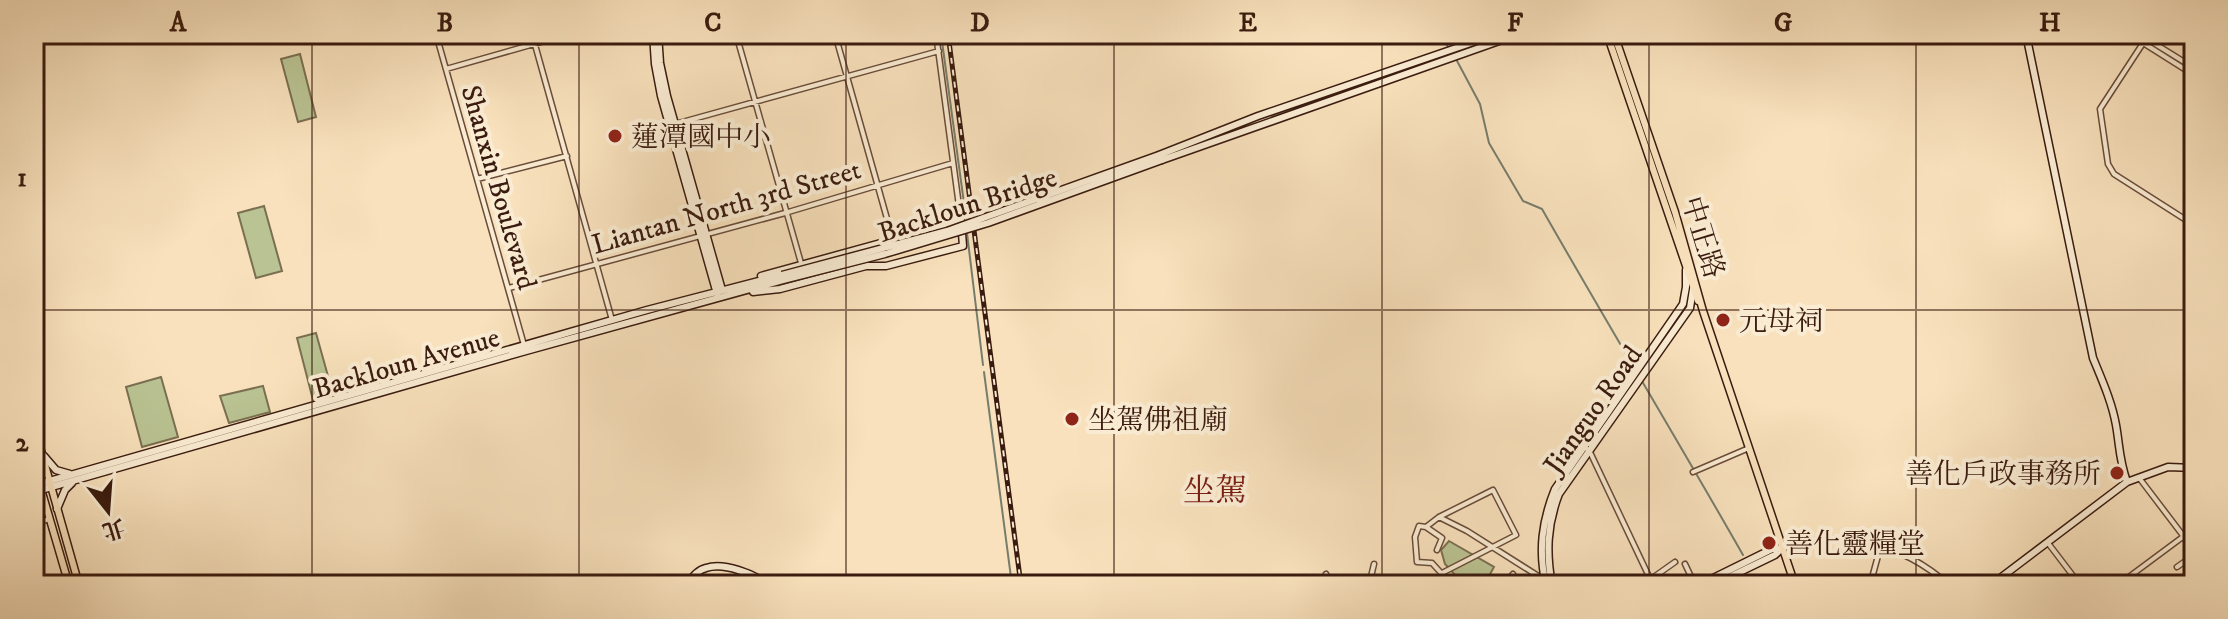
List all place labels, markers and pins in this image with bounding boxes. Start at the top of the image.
place label: 蓮潭國中小 [631,120,771,155]
marker: 蓮潭國中小 [606,127,624,145]
place label: 元母祠 [1739,304,1823,339]
marker: 元母祠 [1714,311,1732,329]
place label: 坐駕佛祖廟 [1088,403,1228,438]
marker: 坐駕佛祖廟 [1063,410,1081,428]
place label: 善化戶政事務所 [1905,457,2101,492]
marker: 善化戶政事務所 [2108,464,2126,482]
place label: 善化靈糧堂 [1785,527,1925,562]
marker: 善化靈糧堂 [1760,534,1778,552]

